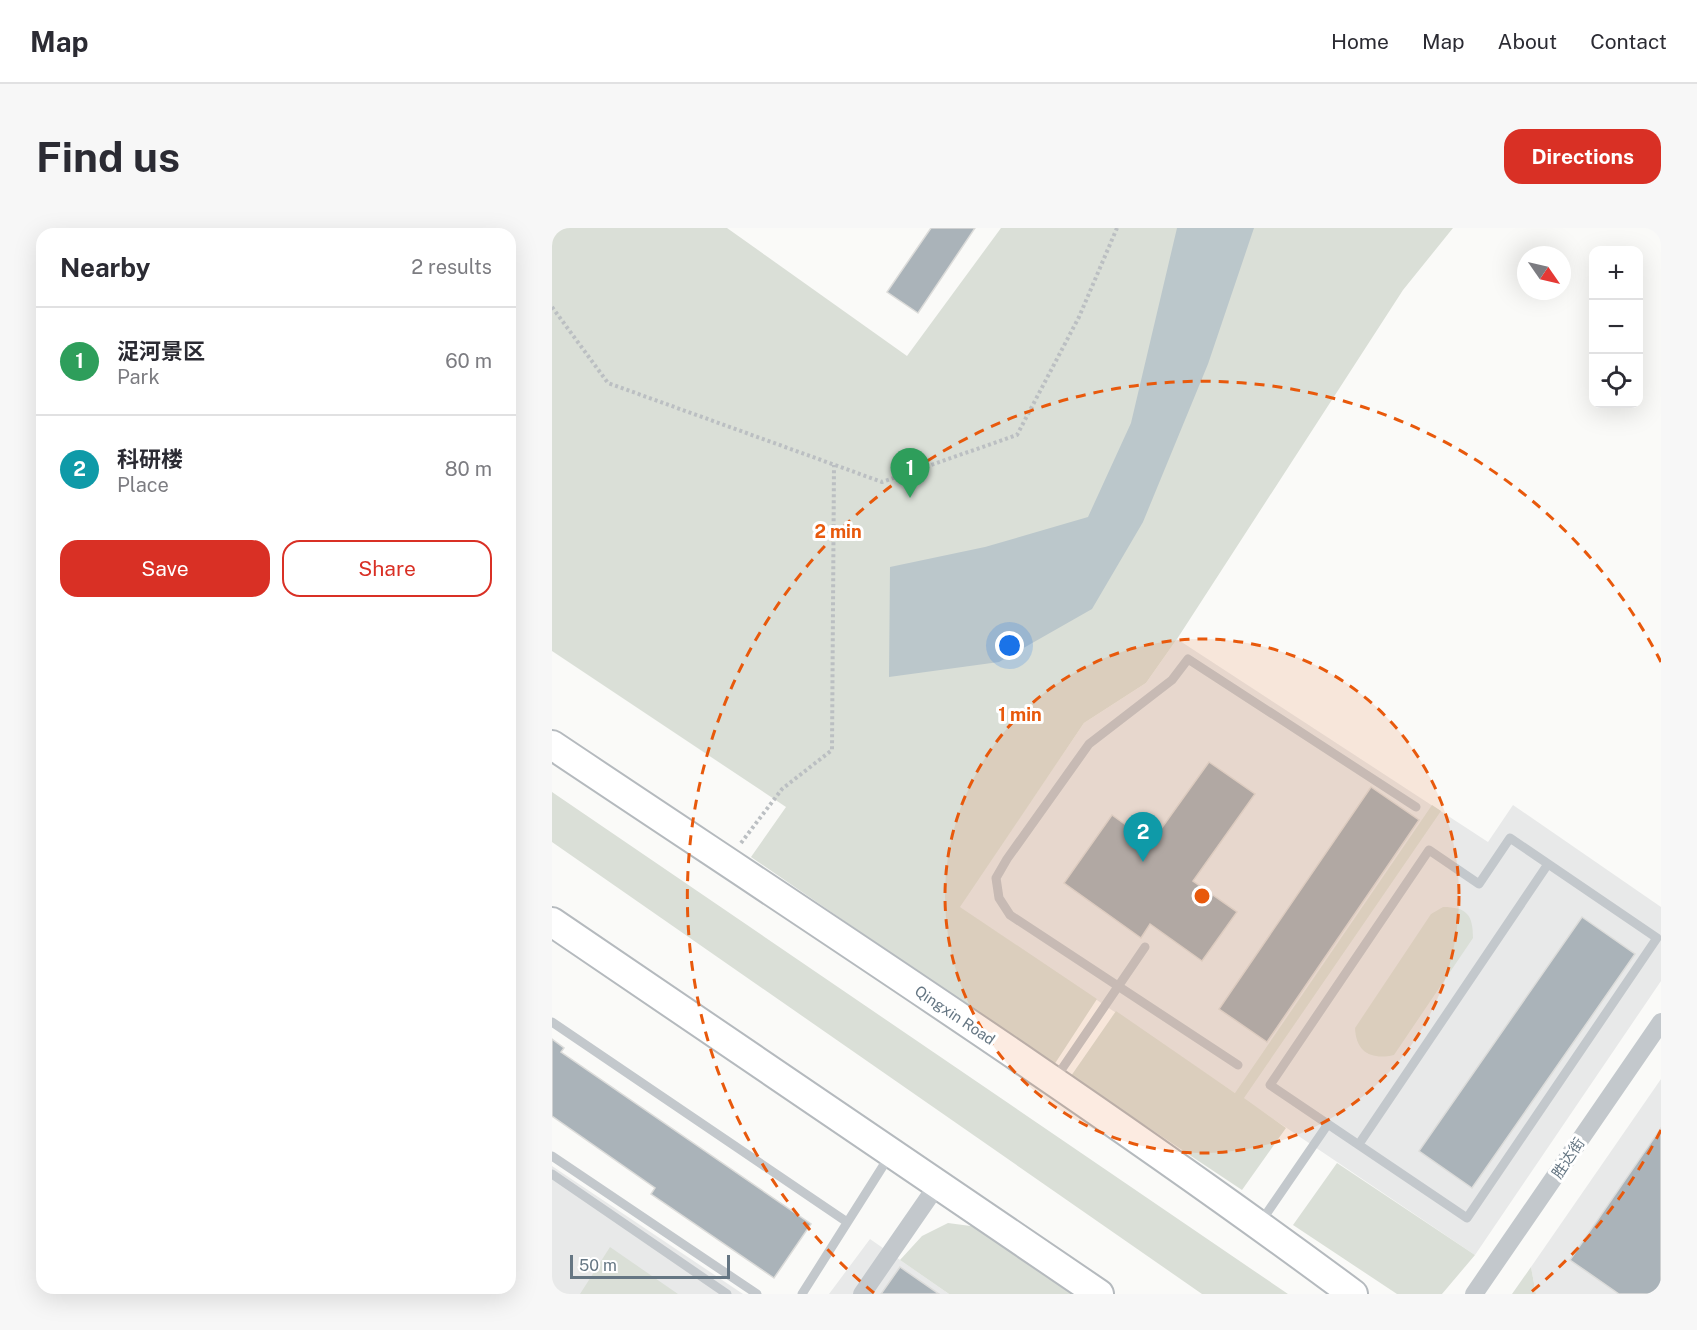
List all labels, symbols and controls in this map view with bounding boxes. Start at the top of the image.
text: Map [30,25,89,58]
text: Home [1331,29,1389,54]
text: Map [1422,29,1465,54]
text: About [1498,29,1557,54]
text: Contact [1590,29,1667,54]
button: Directions [1504,129,1661,184]
text: Find us [36,132,180,181]
north arrow [1517,246,1571,300]
map controls [1589,246,1643,408]
button: + [1589,246,1643,300]
text: Nearby [60,252,150,283]
text: 2 results [411,255,492,279]
button: − [1589,300,1643,354]
text: 浞河景区 [117,338,205,364]
text: 1 [75,349,84,373]
text: 60 m [445,349,492,373]
button: locate [1589,354,1643,408]
text: Park [117,365,160,389]
text: 科研楼 [117,446,183,472]
pin: 1 [890,448,930,498]
text: 2 [73,457,86,481]
text: 80 m [445,457,492,481]
text: Place [117,473,169,497]
text: 2 min [814,521,862,542]
button: Save [60,540,270,597]
button: Share [282,540,492,597]
your location [995,631,1024,660]
text: 1 min [998,704,1042,725]
pin: 2 [1124,812,1162,862]
centre of rings [1192,886,1212,906]
street label: Qingxin Road [912,982,998,1048]
street label: 胜达街 [1548,1135,1588,1181]
scale bar [570,1252,730,1280]
text: 50 m [579,1256,617,1275]

